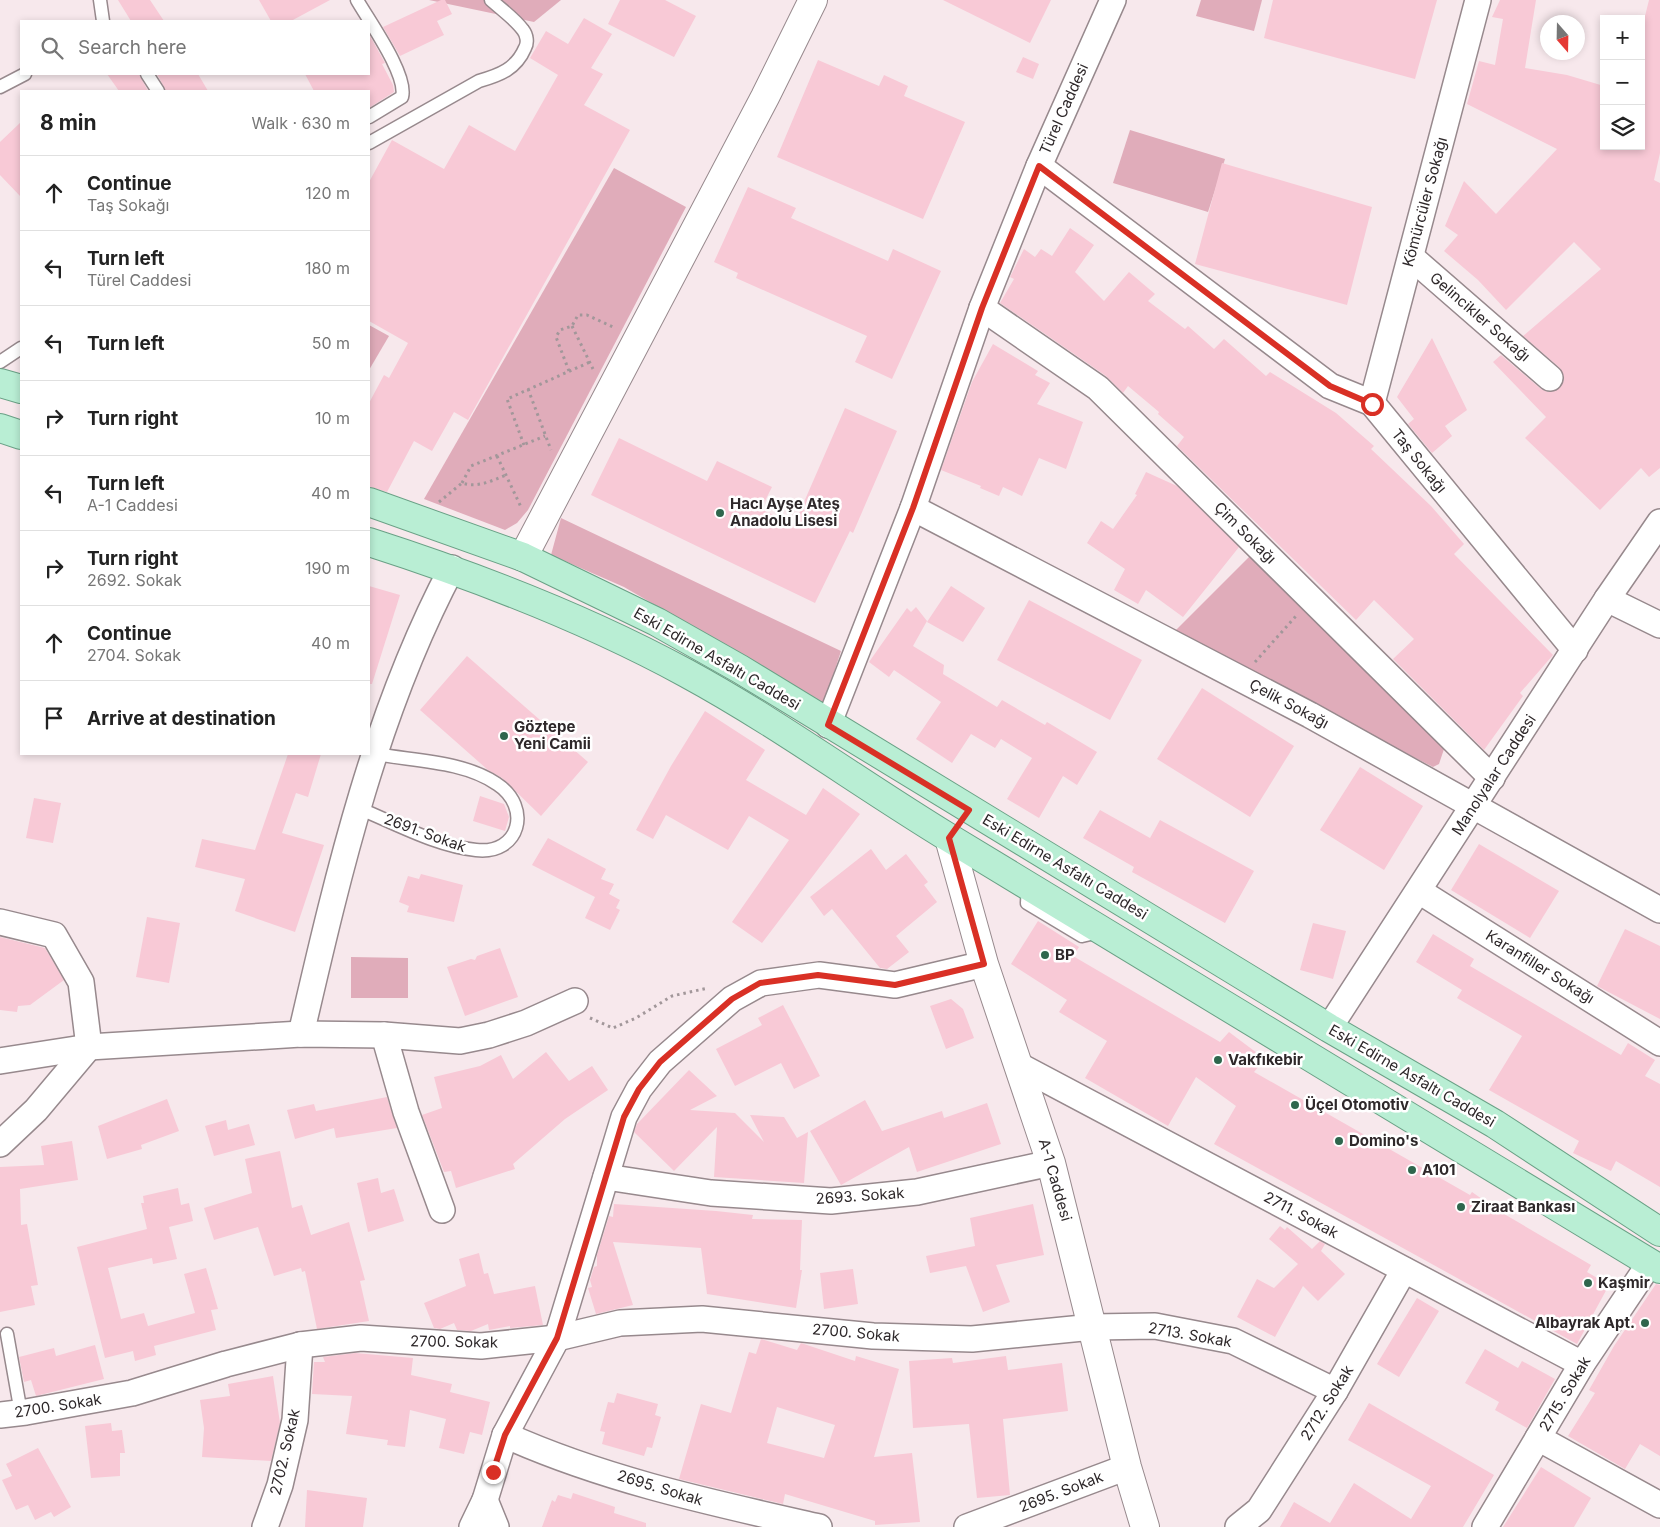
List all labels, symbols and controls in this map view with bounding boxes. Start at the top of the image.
north arrow [1540,15,1585,60]
map controls [1600,15,1645,150]
button: + [1600,15,1645,60]
search box [20,20,370,75]
icon: search [38,34,66,62]
text: Search here [78,36,187,59]
street label: Türel Caddesi [1035,60,1092,157]
button: − [1600,60,1645,105]
button: layers [1600,105,1645,150]
text: 8 min [40,110,97,135]
text: Walk · 630 m [251,113,350,133]
street label: Kömürcüler Sokağı [1398,135,1451,269]
text: Continue [87,172,172,195]
icon: ahead [40,179,68,207]
text: 120 m [305,183,350,203]
text: Taş Sokağı [87,195,169,215]
text: Turn left [87,247,165,270]
icon: left [40,254,68,282]
text: 180 m [305,258,350,278]
street label: Gelincikler Sokağı [1426,268,1534,365]
text: Türel Caddesi [87,270,191,290]
icon: left [40,329,68,357]
text: Turn left [87,332,165,355]
text: 50 m [312,333,350,353]
route start [1361,393,1384,416]
icon: right [40,404,68,432]
text: Turn right [87,407,178,430]
text: 10 m [315,408,350,428]
street label: Taş Sokağı [1388,425,1451,497]
text: Turn left [87,472,165,495]
icon: left [40,479,68,507]
text: 40 m [311,483,350,503]
place label: Hacı Ayşe Ateş Anadolu Lisesi [730,494,840,530]
text: A-1 Caddesi [87,495,178,515]
street label: Çim Sokağı [1210,498,1280,568]
marker: Hacı Ayşe Ateş Anadolu Lisesi [714,507,726,519]
text: Turn right [87,547,178,570]
icon: right [40,554,68,582]
text: 190 m [305,558,350,578]
text: 2692. Sokak [87,570,182,590]
street label: Eski Edirne Asfaltı Caddesi [631,603,804,714]
text: Continue [87,622,172,645]
icon: ahead [40,629,68,657]
text: 40 m [311,633,350,653]
text: 2704. Sokak [87,645,181,665]
street label: Çelik Sokağı [1246,675,1332,732]
icon: arrive [40,704,68,732]
text: Arrive at destination [87,707,276,730]
street label: Manolyalar Caddesi [1447,711,1540,839]
place label: Göztepe Yeni Camii [514,717,591,753]
marker: Göztepe Yeni Camii [498,730,510,742]
street label: 2691. Sokak [382,809,469,856]
street label: Eski Edirne Asfaltı Caddesi [979,810,1151,923]
street label: Karanfiller Sokağı [1482,926,1598,1008]
place label: BP [1055,945,1075,964]
marker: BP [1039,949,1051,961]
street label: Eski Edirne Asfaltı Caddesi [1326,1020,1499,1131]
place label: Vakfıkebir [1228,1050,1303,1069]
marker: Vakfıkebir [1212,1054,1224,1066]
place label: Üçel Otomotiv [1305,1095,1409,1114]
marker: Üçel Otomotiv [1289,1099,1301,1111]
place label: Domino's [1349,1131,1418,1150]
marker: Domino's [1333,1135,1345,1147]
street label: A-1 Caddesi [1035,1136,1076,1223]
place label: A101 [1422,1160,1456,1179]
marker: A101 [1406,1164,1418,1176]
street label: 2693. Sokak [815,1183,906,1208]
street label: 2711. Sokak [1261,1187,1343,1243]
place label: Ziraat Bankası [1471,1197,1575,1216]
marker: Ziraat Bankası [1455,1201,1467,1213]
place label: Kaşmir [1598,1273,1650,1292]
marker: Kaşmir [1582,1277,1594,1289]
place label: Albayrak Apt. [1535,1313,1635,1332]
marker: Albayrak Apt. [1639,1317,1651,1329]
street label: 2713. Sokak [1147,1318,1234,1351]
street label: 2700. Sokak [811,1319,901,1346]
street label: 2700. Sokak [410,1331,499,1352]
street label: 2715. Sokak [1535,1352,1595,1435]
street label: 2712. Sokak [1296,1361,1358,1444]
street label: 2700. Sokak [13,1389,104,1422]
street label: 2702. Sokak [265,1406,304,1497]
route end [482,1461,505,1484]
street label: 2695. Sokak [615,1465,706,1510]
street label: 2695. Sokak [1016,1467,1106,1516]

